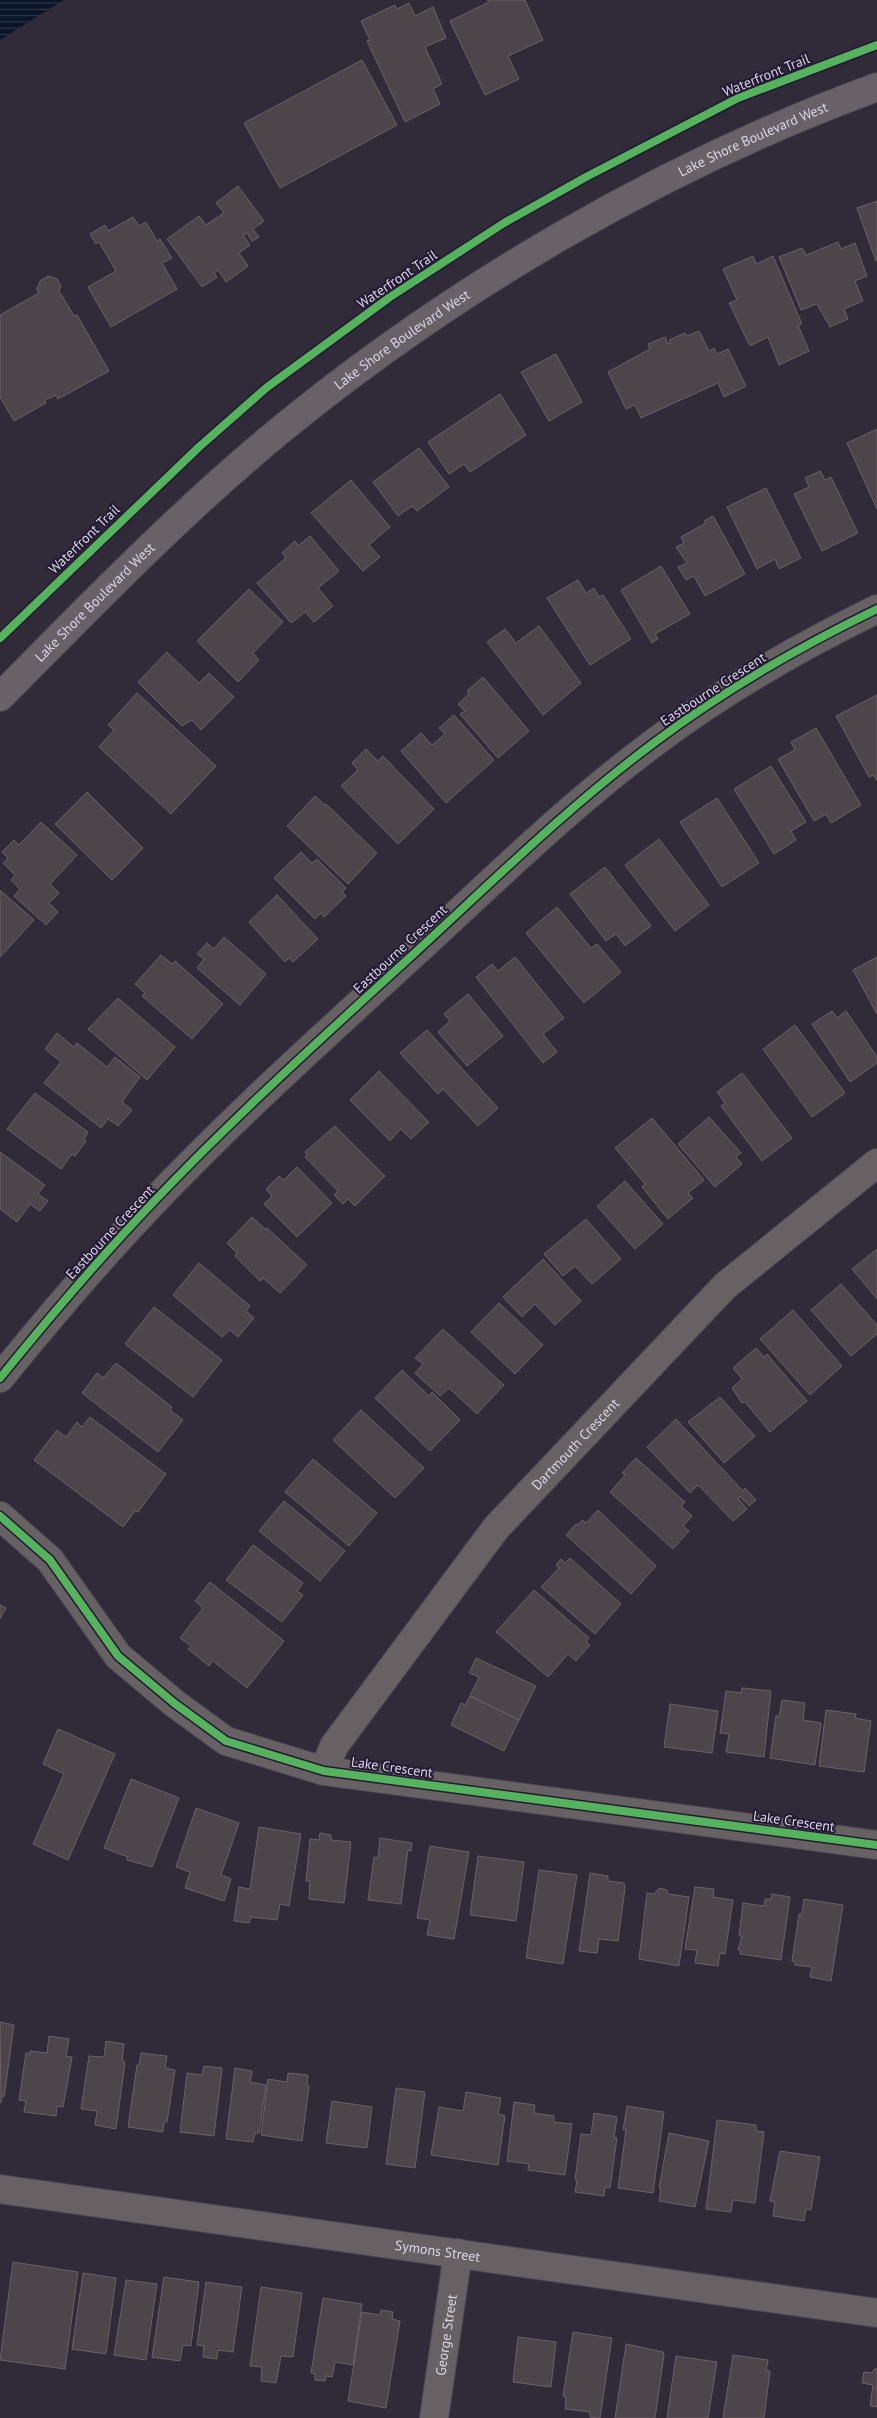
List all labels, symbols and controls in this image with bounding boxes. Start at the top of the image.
street label: Waterfront Trail [720,49,812,101]
street label: Lake Shore Boulevard West [675,98,831,181]
street label: Waterfront Trail [354,246,440,312]
street label: Lake Shore Boulevard West [330,285,473,393]
street label: Waterfront Trail [44,500,124,578]
street label: Lake Shore Boulevard West [31,538,159,666]
street label: Eastbourne Crescent [657,648,769,730]
street label: Eastbourne Crescent [349,901,451,997]
street label: Eastbourne Crescent [62,1181,158,1283]
street label: Dartmouth Crescent [528,1394,623,1494]
street label: Lake Crescent [350,1752,434,1782]
street label: Lake Crescent [752,1806,836,1836]
street label: Symons Street [394,2236,482,2266]
street label: George Street [431,2293,461,2377]

